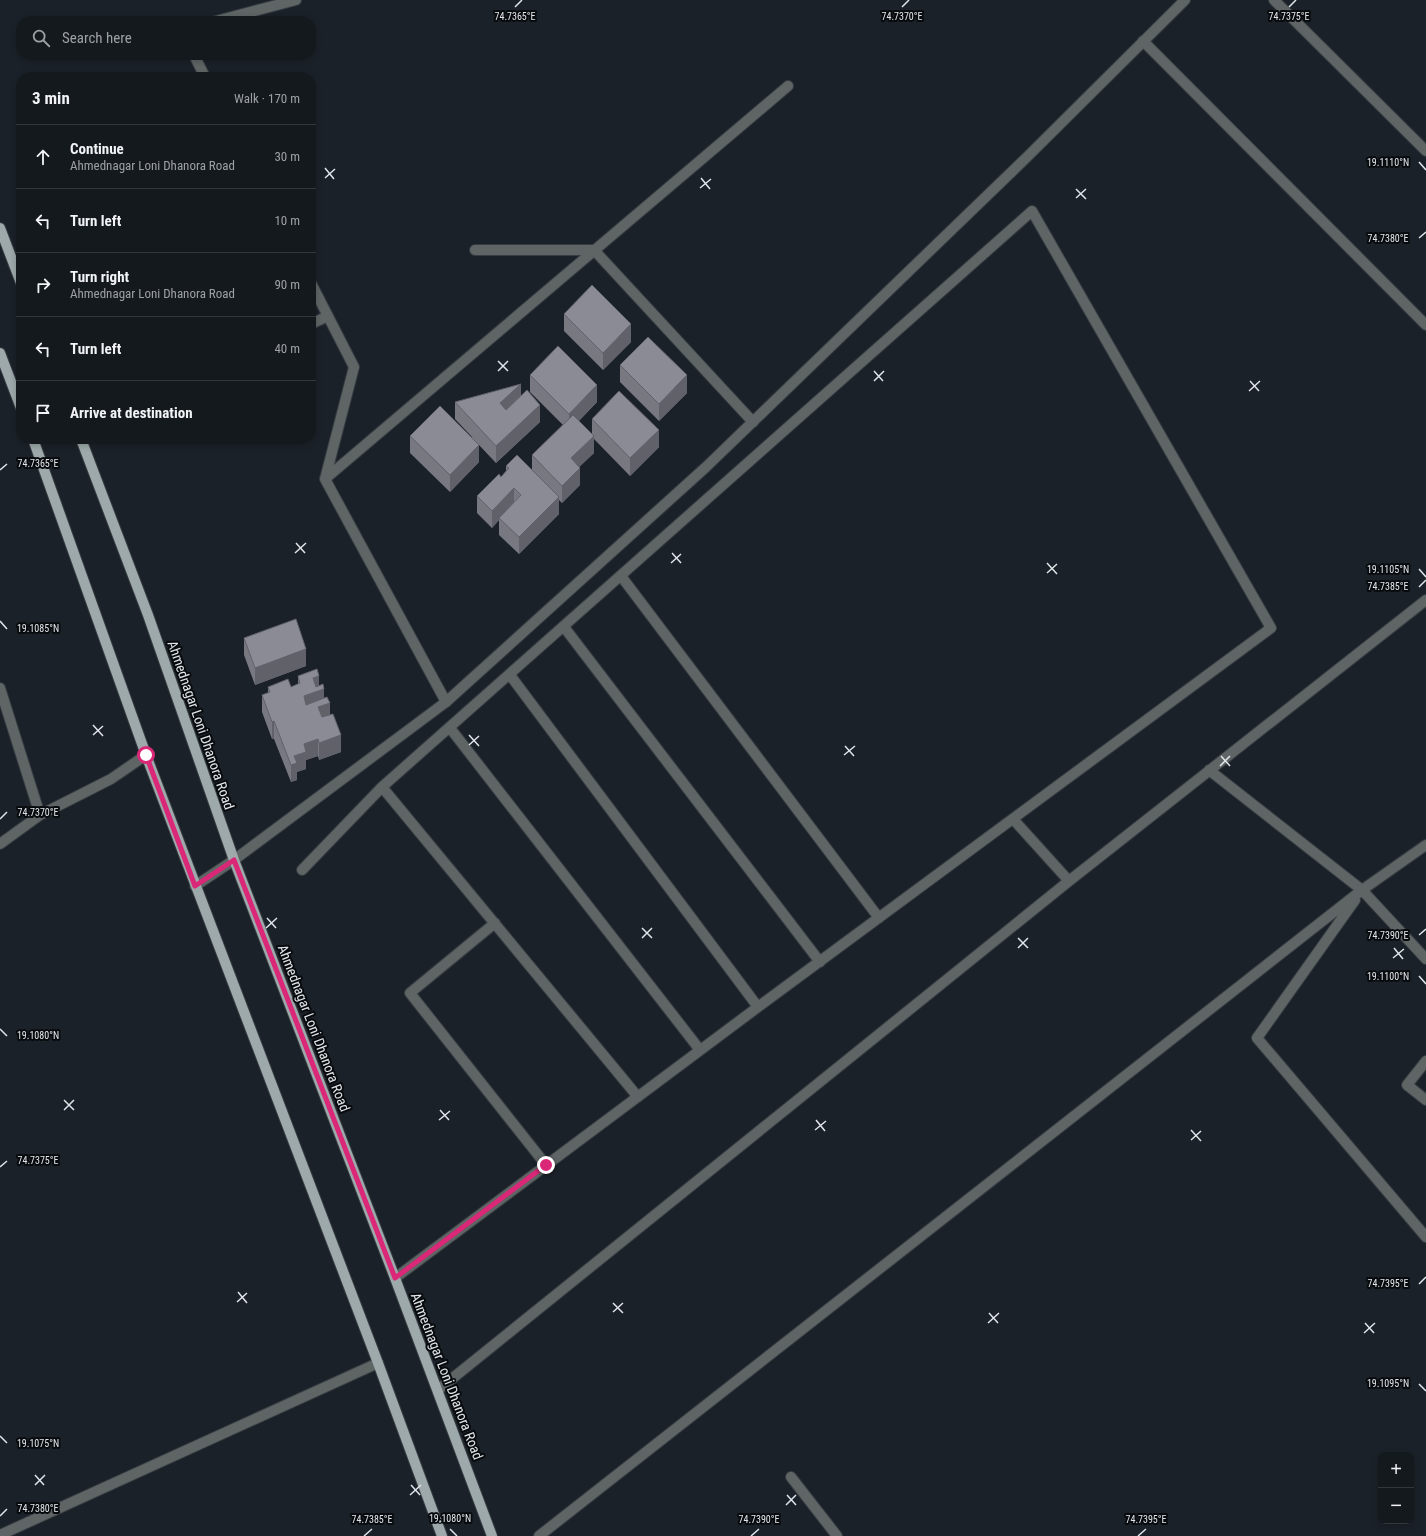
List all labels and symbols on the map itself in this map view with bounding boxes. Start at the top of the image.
text: 74.7365°E [495,11,536,22]
text: 74.7370°E [882,11,923,22]
text: 74.7375°E [1269,11,1310,22]
text: 19.1110°N [1367,157,1409,168]
text: 74.7380°E [1368,233,1409,244]
text: 74.7365°E [18,458,59,469]
text: 19.1105°N [1367,564,1409,575]
text: 74.7385°E [1368,581,1409,592]
text: 19.1085°N [17,623,59,634]
street label: Ahmednagar Loni Dhanora Road [165,638,237,812]
route start [137,746,155,764]
text: 74.7370°E [18,807,59,818]
text: 74.7390°E [1368,930,1409,941]
street label: Ahmednagar Loni Dhanora Road [275,942,353,1114]
text: 19.1100°N [1367,971,1409,982]
text: 19.1080°N [17,1030,59,1041]
text: 74.7375°E [18,1155,59,1166]
route end [537,1156,555,1174]
text: 74.7395°E [1368,1278,1409,1289]
street label: Ahmednagar Loni Dhanora Road [408,1290,486,1462]
text: 19.1095°N [1367,1378,1409,1389]
text: 19.1075°N [17,1438,59,1449]
text: 74.7380°E [18,1503,59,1514]
text: 19.1080°N [429,1513,471,1524]
text: 74.7385°E [352,1514,393,1525]
text: 74.7390°E [739,1514,780,1525]
text: 74.7395°E [1126,1514,1167,1525]

